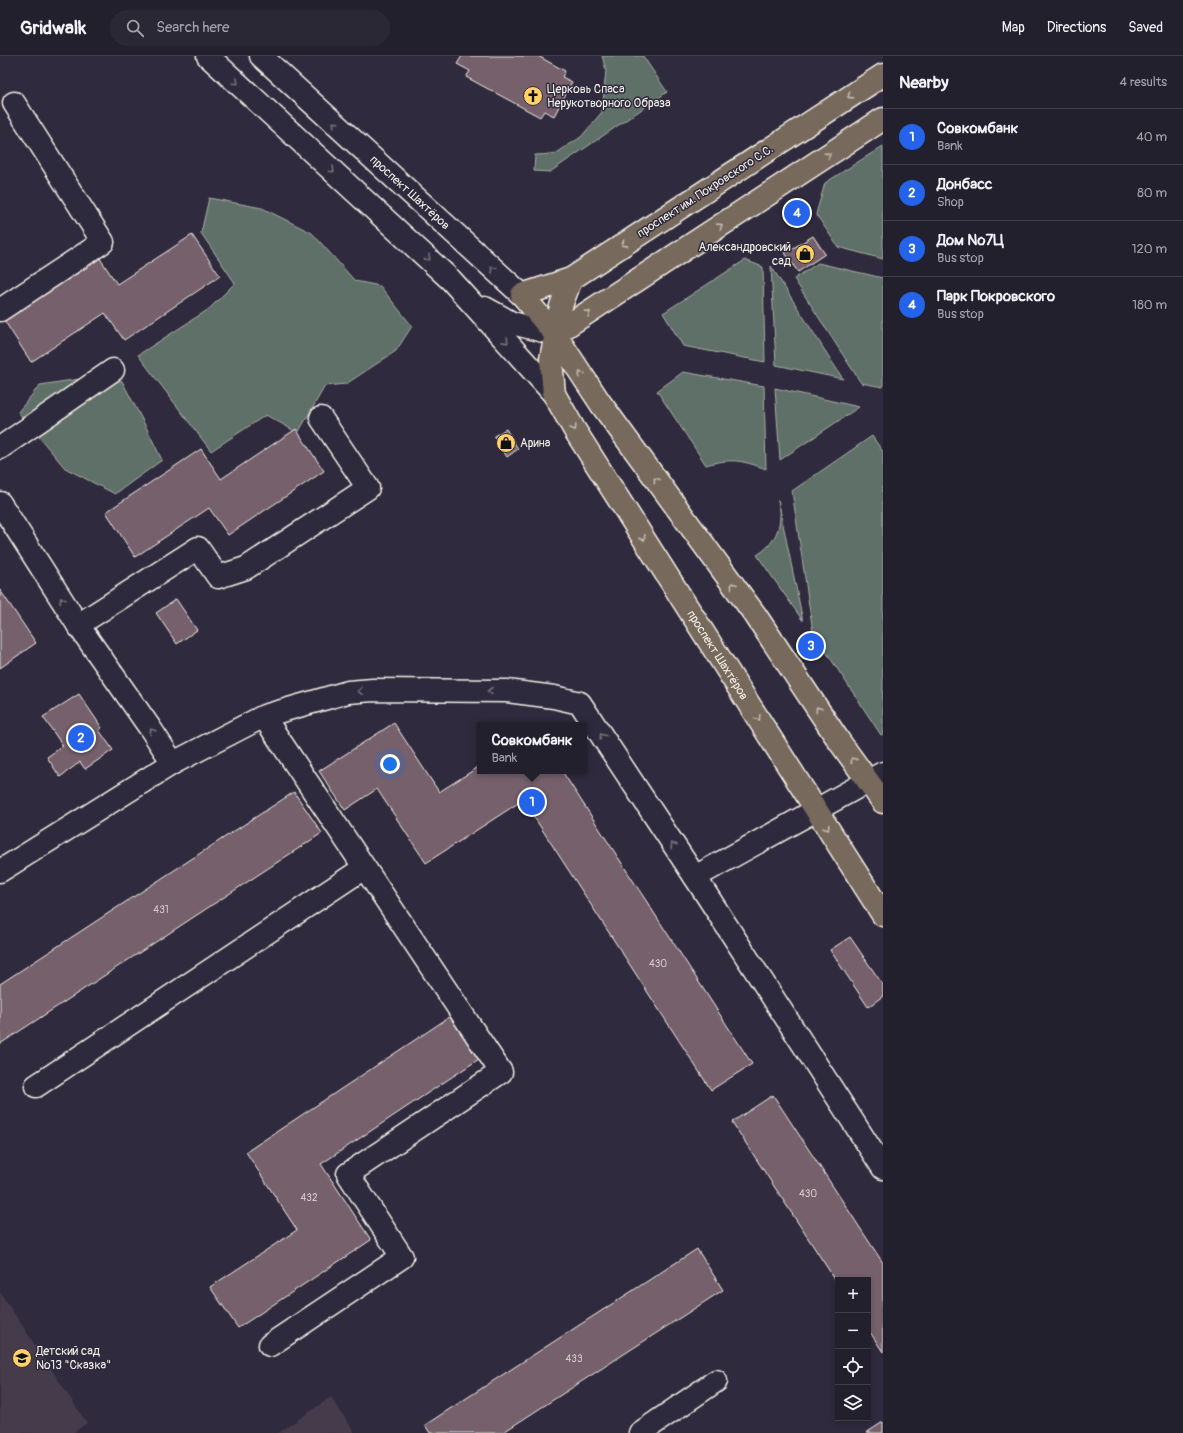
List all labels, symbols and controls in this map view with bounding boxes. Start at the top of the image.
search box [110,10,390,46]
text: Gridwalk [20,16,86,40]
icon: search [124,17,146,39]
text: Search here [156,18,229,37]
text: Map [1002,19,1025,36]
text: Directions [1047,19,1106,36]
text: Saved [1128,19,1163,36]
text: Nearby [899,72,948,93]
text: 4 results [1120,74,1167,90]
one-way arrow [232,78,239,85]
place label: Церковь Спаса Нерукотворного Образа [547,82,671,111]
church icon: Церковь Спаса Нерукотворного Образа [522,85,544,107]
one-way arrow [848,91,855,98]
text: Совкомбанк [937,119,1018,138]
one-way arrow [332,122,340,129]
text: 1 [909,129,915,145]
text: 40 m [1136,129,1167,145]
text: Bank [937,138,963,154]
street label: проспект им. Покровского С.С. [634,142,776,241]
street label: проспект Шахтёров [367,152,453,233]
one-way arrow [824,152,831,159]
one-way arrow [327,166,335,173]
text: Донбасс [937,175,992,194]
text: 2 [908,185,916,201]
text: 80 m [1137,185,1167,201]
text: Shop [937,194,964,210]
pin: 4 [784,198,810,228]
one-way arrow [716,223,723,231]
text: Дом №7Ц [937,231,1004,250]
one-way arrow [622,239,629,246]
place label: Александровский сад [699,240,792,269]
text: 3 [908,241,916,257]
text: 120 m [1131,241,1167,257]
shop icon: Александровский сад [794,243,816,265]
text: Bus stop [937,250,984,266]
one-way arrow [423,254,431,261]
one-way arrow [490,266,498,274]
text: Парк Покровского [937,287,1055,306]
text: 4 [908,297,916,313]
text: 180 m [1132,297,1167,313]
text: Bus stop [937,306,984,322]
one-way arrow [584,310,591,318]
one-way arrow [502,336,509,343]
one-way arrow [578,371,586,378]
one-way arrow [569,424,576,431]
shop icon: Арина [495,432,517,454]
place label: Арина [520,436,551,451]
one-way arrow [654,477,661,484]
one-way arrow [638,534,646,541]
one-way arrow [731,582,738,589]
one-way arrow [60,598,67,605]
street label: проспект Шахтёров [683,608,751,703]
pin: 3 [798,631,824,661]
one-way arrow [357,687,363,696]
one-way arrow [487,687,493,695]
one-way arrow [815,706,823,713]
one-way arrow [753,714,760,721]
popup [477,722,587,774]
pin: 2 [68,723,94,753]
one-way arrow [149,728,156,735]
text: Совкомбанк [491,731,573,750]
one-way arrow [599,733,607,740]
text: Bank [491,750,517,766]
your location [380,754,400,774]
one-way arrow [850,757,858,764]
pin: 1 [519,787,545,817]
one-way arrow [822,824,830,831]
one-way arrow [670,842,678,849]
house number: 431 [153,904,169,916]
house number: 430 [649,958,667,970]
house number: 430 [799,1188,817,1200]
house number: 432 [301,1192,318,1204]
map controls [835,1277,871,1421]
button: + [835,1277,871,1313]
button: − [835,1313,871,1349]
place label: Детский сад №13 "Сказка" [35,1344,111,1373]
school or university icon: Детский сад №13 "Сказка" [11,1347,33,1369]
button: locate [835,1349,871,1385]
house number: 433 [566,1353,583,1365]
button: layers [835,1385,871,1421]

